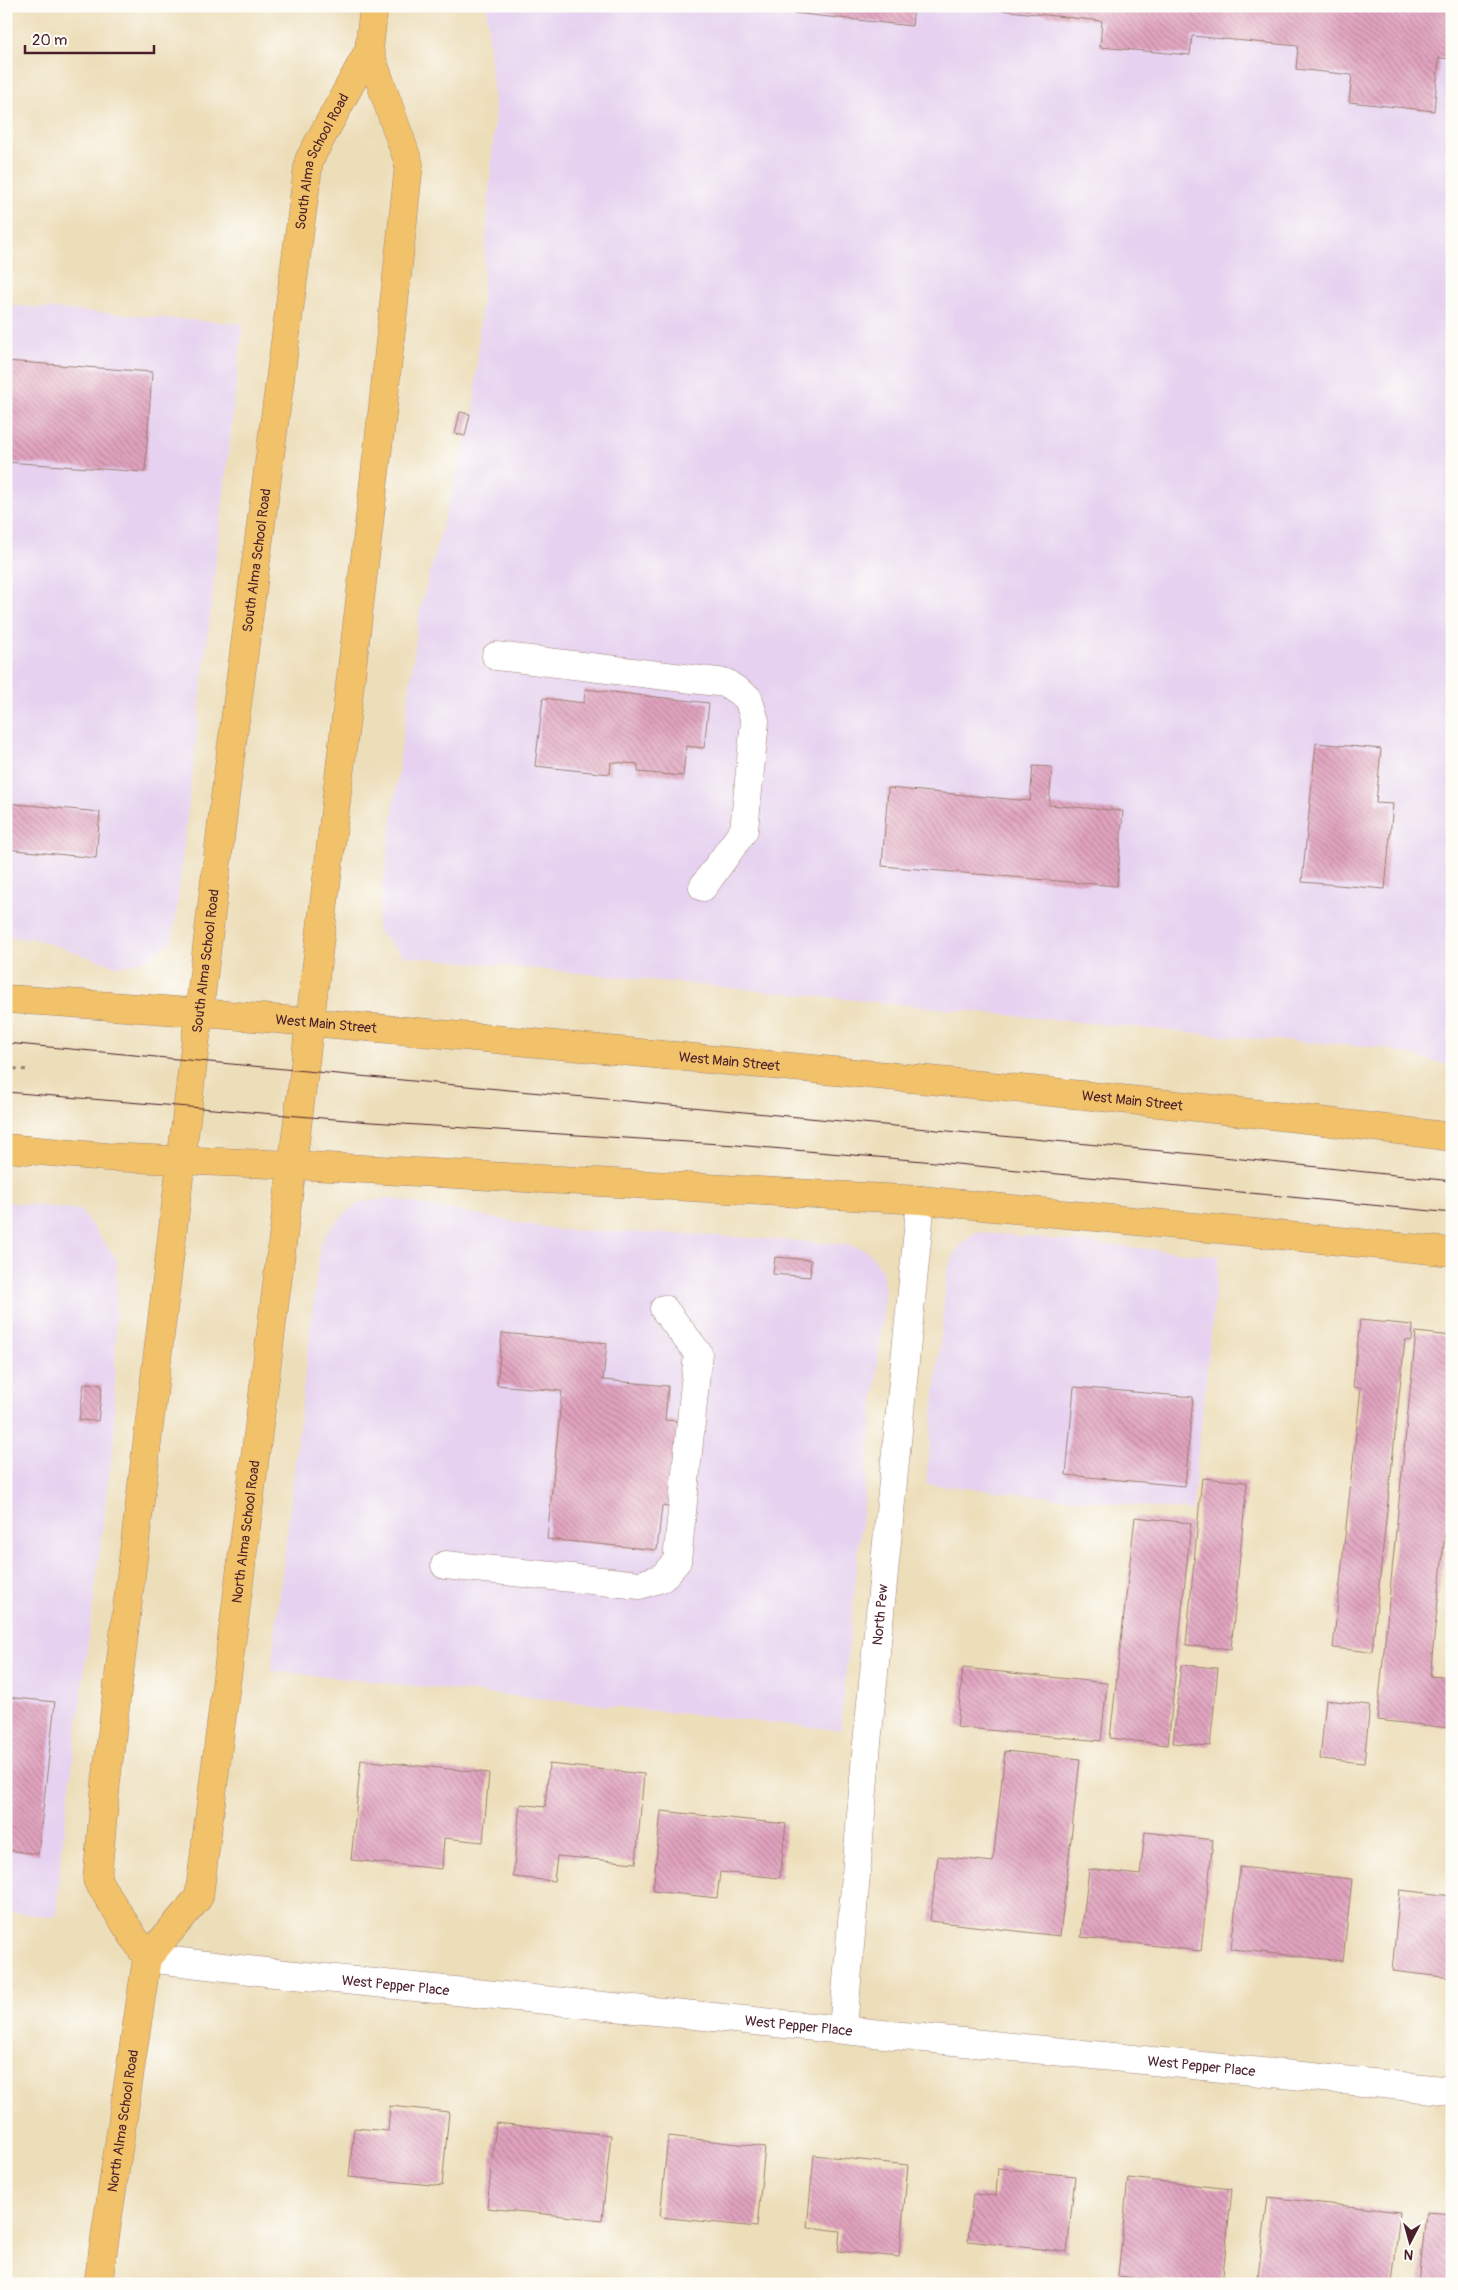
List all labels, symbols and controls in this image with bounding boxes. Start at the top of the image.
scale bar [25,22,154,54]
text: 20 m [32,31,67,50]
street label: South Alma School Road [292,91,353,231]
street label: South Alma School Road [239,487,275,633]
street label: South Alma School Road [189,888,223,1034]
street label: West Main Street [275,1011,378,1037]
street label: West Main Street [678,1048,781,1075]
street label: West Main Street [1081,1087,1184,1115]
street label: North Alma School Road [228,1459,264,1604]
street label: North Pew [869,1583,892,1646]
street label: West Pepper Place [341,1972,450,1999]
street label: West Pepper Place [744,2012,853,2040]
street label: North Alma School Road [104,2048,142,2193]
street label: West Pepper Place [1147,2053,1256,2080]
north arrow [1386,2218,1436,2268]
text: N [1403,2245,1414,2263]

